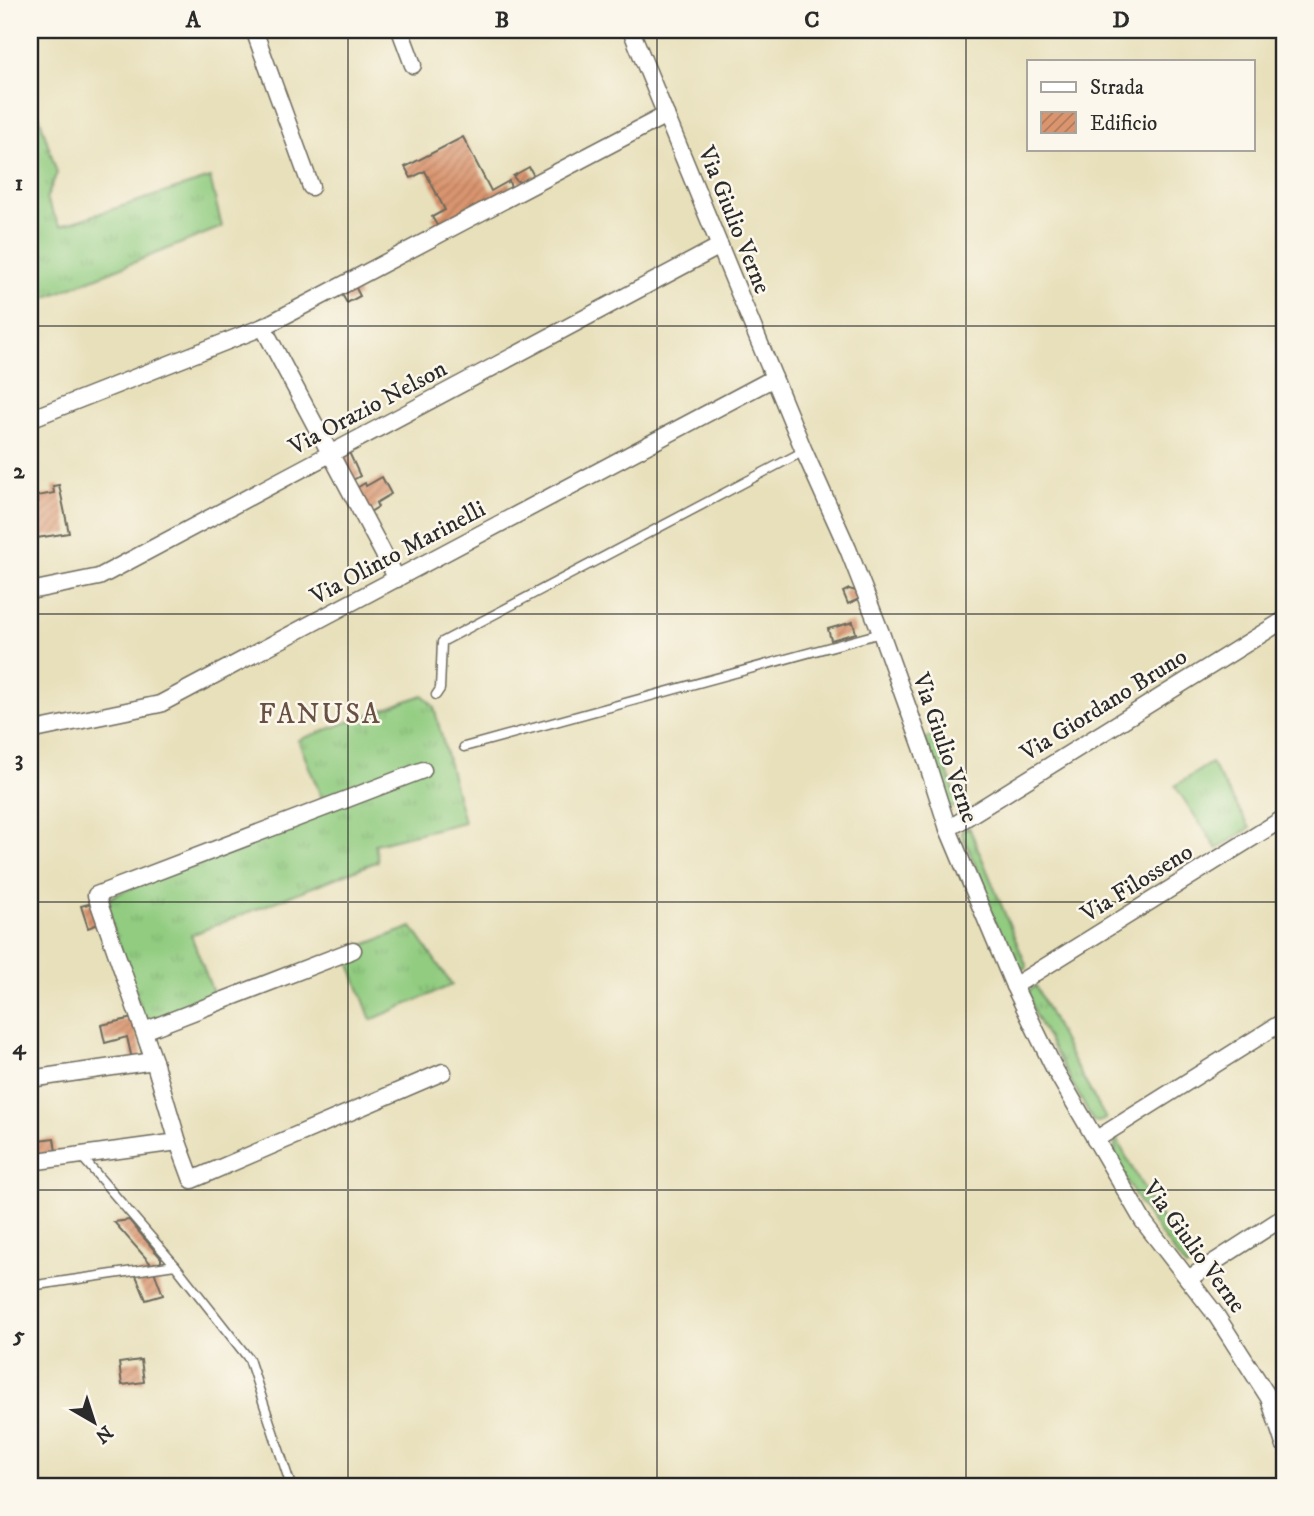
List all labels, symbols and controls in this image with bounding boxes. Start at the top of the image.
text: A [185,6,202,35]
text: B [495,6,509,35]
text: C [804,6,820,35]
text: D [1112,6,1130,35]
legend [1027,60,1254,150]
text: Strada [1090,75,1144,101]
text: Edificio [1090,111,1157,137]
street label: Via Giulio Verne [690,141,777,298]
text: 1 [15,169,23,198]
street label: Via Orazio Nelson [283,354,453,463]
text: 2 [13,457,25,486]
street label: Via Olinto Marinelli [304,494,491,612]
street label: Via Giordano Bruno [1014,642,1193,769]
street label: Via Giulio Verne [905,668,985,827]
district label: FANUSA [258,697,382,732]
text: 3 [15,745,23,774]
street label: Via Filosseno [1075,837,1199,930]
text: 4 [12,1033,27,1062]
street label: Via Giulio Verne [1135,1174,1252,1319]
text: 5 [12,1321,25,1350]
north arrow [60,1386,130,1456]
text: N [90,1420,117,1448]

